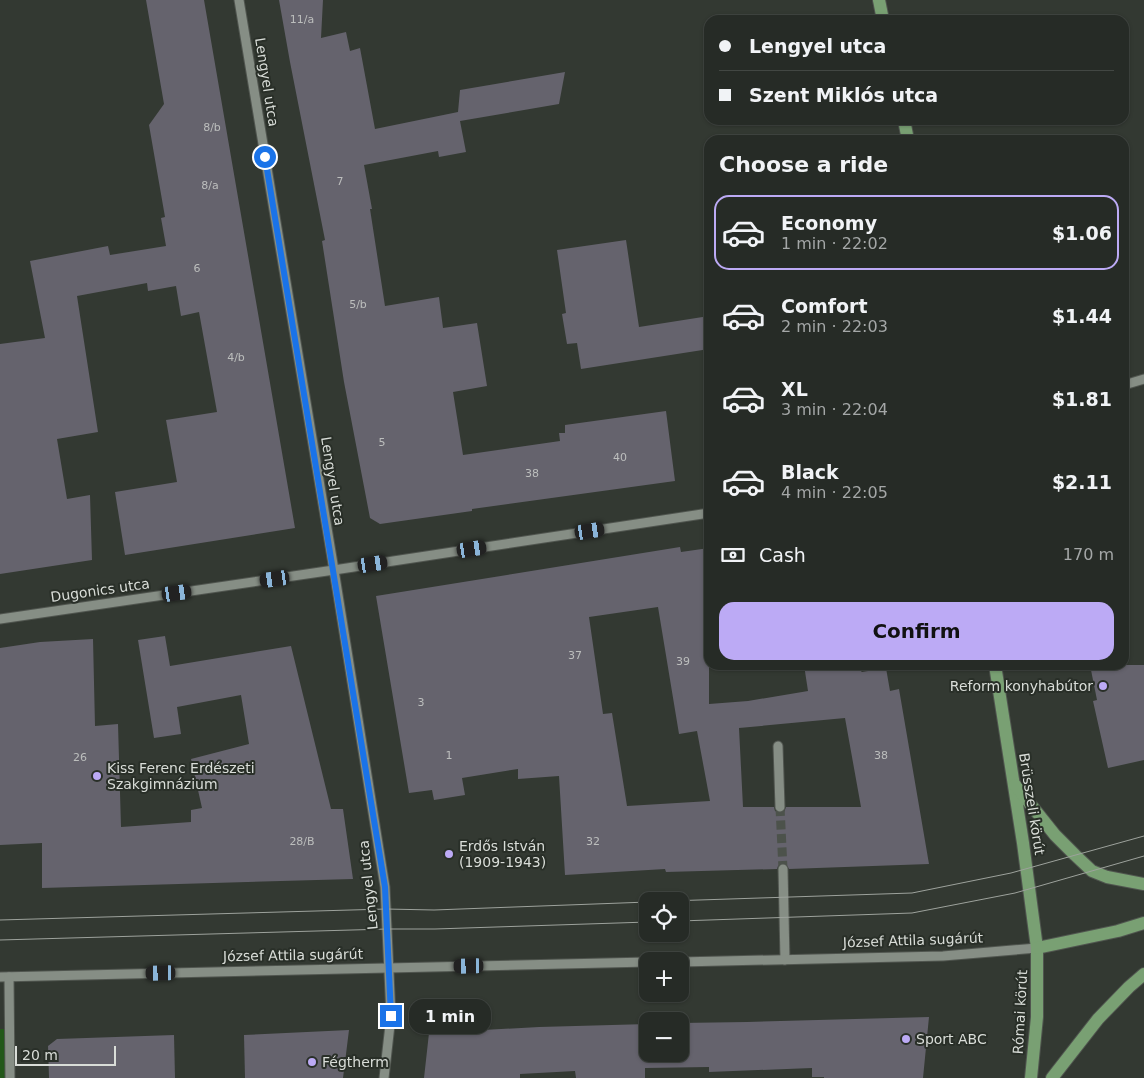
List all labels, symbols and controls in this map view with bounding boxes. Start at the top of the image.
house number: 11/a [290,13,314,26]
text: Lengyel utca [749,35,886,57]
street label: Lengyel utca [252,36,282,128]
text: Szent Miklós utca [749,84,938,106]
house number: 8/b [203,121,221,134]
route start [254,146,276,168]
text: Choose a ride [719,152,888,177]
house number: 7 [337,175,344,188]
house number: 8/a [201,179,219,192]
icon: car [721,210,766,255]
text: Economy [781,212,877,234]
text: $1.06 [1052,222,1112,244]
text: 1 min · 22:02 [781,234,888,253]
house number: 6 [194,262,201,275]
icon: car [721,293,766,338]
text: Comfort [781,295,868,317]
house number: 5/b [349,298,367,311]
text: $1.44 [1052,305,1112,327]
text: 2 min · 22:03 [781,317,888,336]
house number: 4/b [227,351,245,364]
icon: car [721,376,766,421]
text: XL [781,378,808,400]
text: $1.81 [1052,388,1112,410]
text: 3 min · 22:04 [781,400,888,419]
street label: Lengyel utca [318,435,348,527]
house number: 5 [379,436,386,449]
house number: 40 [613,451,627,464]
icon: car [721,459,766,504]
text: Black [781,461,839,483]
house number: 38 [525,467,539,480]
text: $2.11 [1052,471,1112,493]
text: 4 min · 22:05 [781,483,888,502]
car [574,521,605,541]
car [456,539,487,559]
icon: cash [719,541,747,569]
text: Cash [759,544,806,566]
text: 170 m [1063,545,1114,564]
car [357,554,388,574]
car [259,569,290,589]
street label: Dugonics utca [49,575,151,605]
car [161,583,192,603]
button: Confirm [719,602,1114,660]
house number: 37 [568,649,582,662]
house number: 39 [676,655,690,668]
place label: Reform konyhabútor [950,678,1093,694]
marker: Reform konyhabútor [1097,680,1109,692]
house number: 3 [418,696,425,709]
house number: 1 [446,749,453,762]
house number: 38 [874,749,888,762]
house number: 26 [73,751,87,764]
street label: Brüsszeli körút [1016,752,1048,857]
place label: Kiss Ferenc Erdészeti Szakgimnázium [107,760,255,792]
marker: Kiss Ferenc Erdészeti Szakgimnázium [91,770,103,782]
house number: 28/B [289,835,315,848]
house number: 32 [586,835,600,848]
place label: Erdős István (1909-1943) [459,838,546,870]
street label: Lengyel utca [355,840,381,930]
marker: Erdős István (1909-1943) [443,848,455,860]
map controls [639,892,689,1062]
button: locate [639,892,689,942]
street label: József Attila sugárút [842,930,984,950]
street label: József Attila sugárút [222,946,364,964]
button: + [639,952,689,1002]
car [453,958,484,974]
car [145,965,176,981]
street label: Római körút [1010,969,1030,1055]
callout: 1 min [408,998,491,1034]
route end [380,1005,402,1027]
text: 1 min [425,1007,475,1026]
button: − [639,1012,689,1062]
place label: Sport ABC [916,1031,987,1047]
marker: Sport ABC [900,1033,912,1045]
scale bar [15,1043,116,1066]
text: 20 m [22,1047,58,1063]
place label: Fégtherm [322,1054,389,1070]
marker: Fégtherm [306,1056,318,1068]

